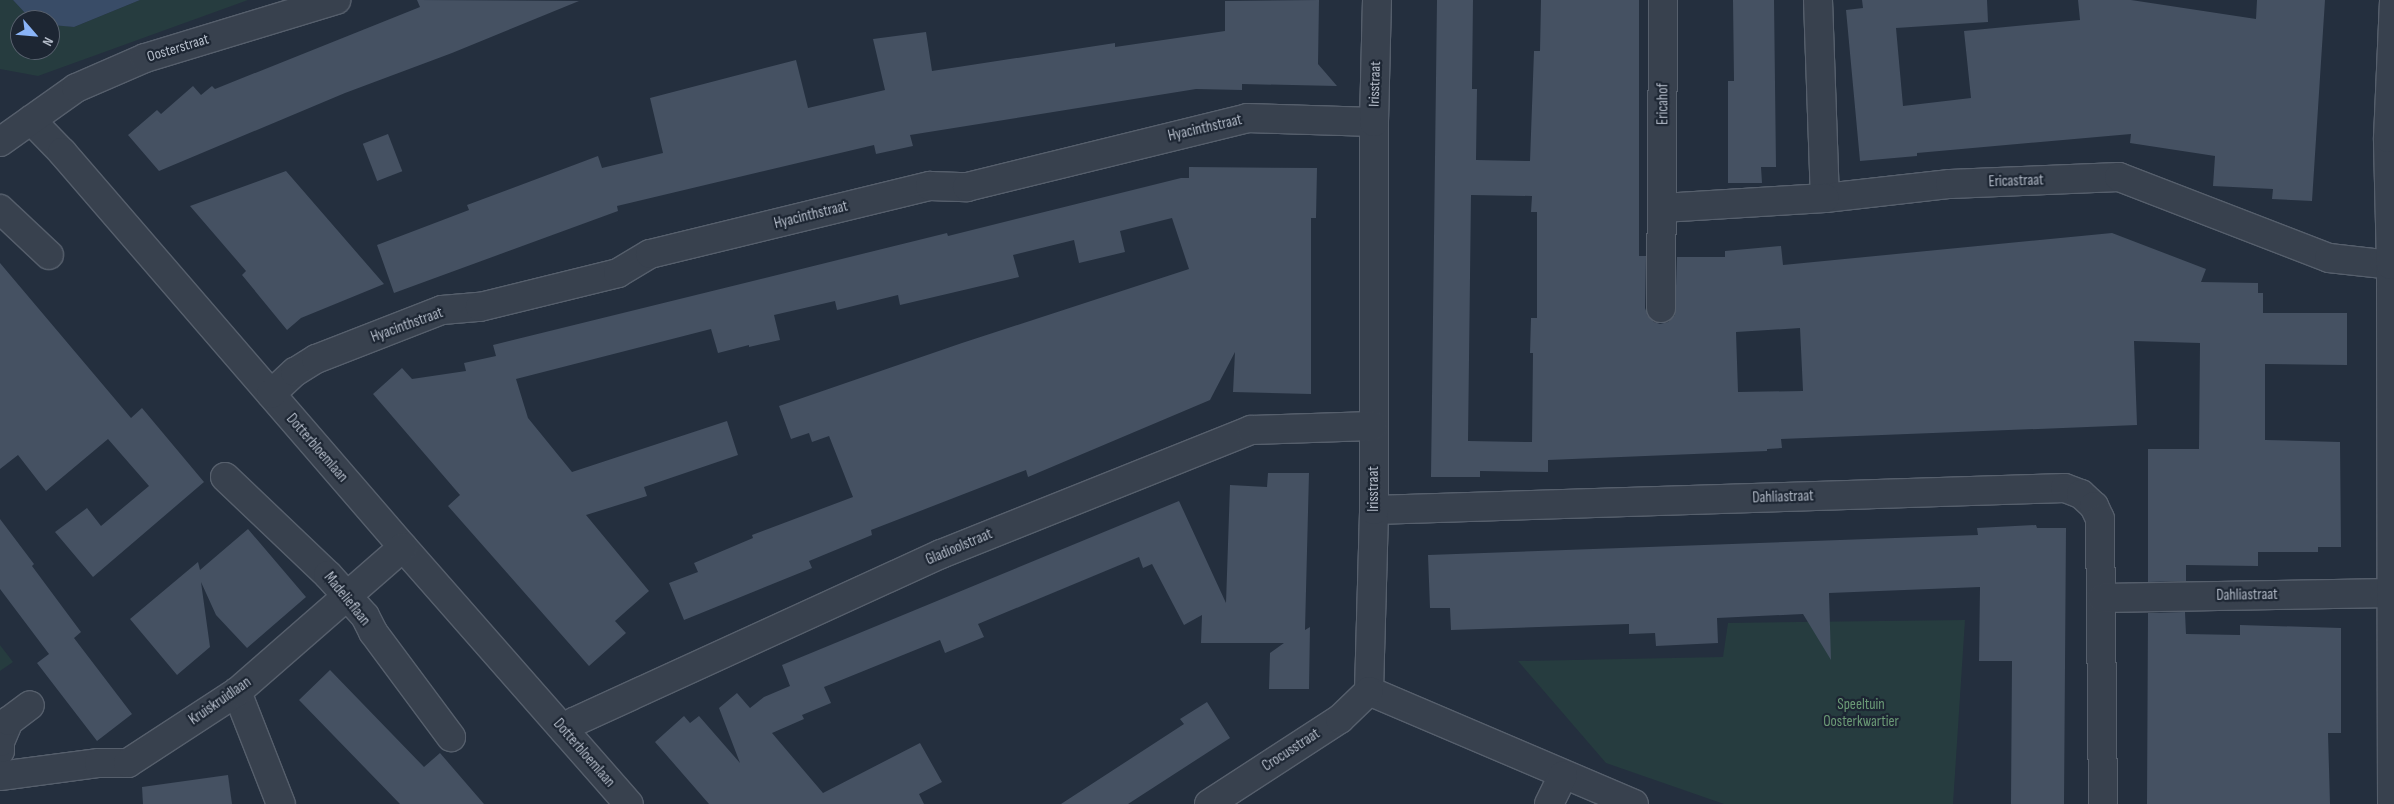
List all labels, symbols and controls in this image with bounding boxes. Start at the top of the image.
north arrow [10,10,60,60]
street label: Oosterstraat [145,30,211,66]
text: N [39,34,57,49]
street label: Irisstraat [1365,61,1385,107]
street label: Ericahof [1654,83,1672,125]
street label: Hyacinthstraat [1166,111,1244,145]
street label: Ericastraat [1988,171,2044,191]
street label: Hyacinthstraat [772,197,850,233]
street label: Hyacinthstraat [368,304,446,346]
street label: Dotterbloemlaan [282,410,352,486]
street label: Irisstraat [1365,466,1383,512]
street label: Dahliastraat [1752,487,1814,507]
street label: Gladioolstraat [923,525,995,569]
street label: Madelieflaan [320,569,374,629]
street label: Dahliastraat [2216,585,2278,605]
street label: Kruiskruidlaan [186,673,254,729]
park label: Speeltuin Oosterkwartier [1823,695,1899,730]
street label: Dotterbloemlaan [549,715,619,791]
street label: Crocusstraat [1259,725,1323,775]

